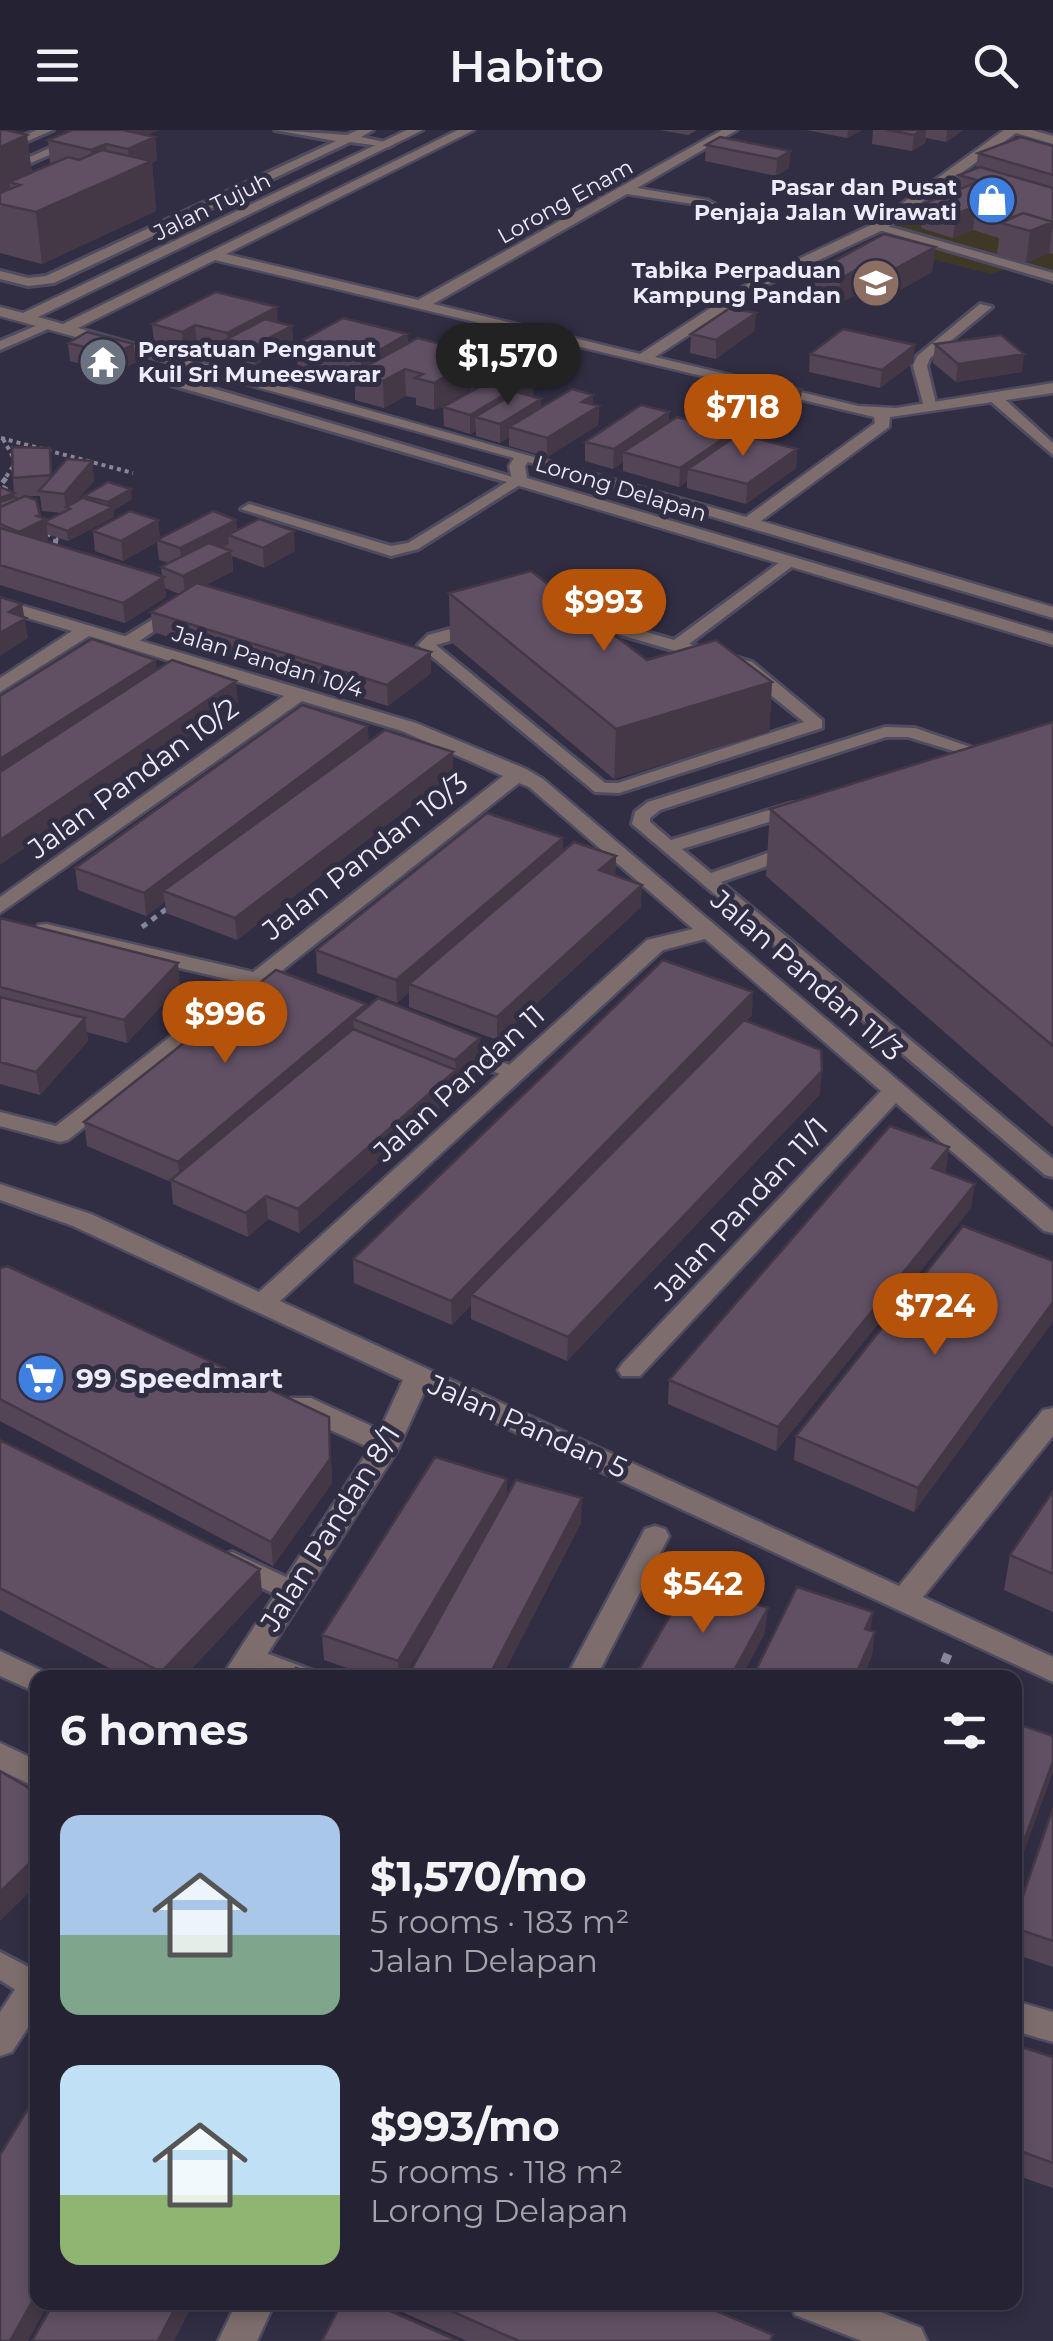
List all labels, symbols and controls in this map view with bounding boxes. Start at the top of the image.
icon: menu [30,38,85,93]
text: Habito [449,38,604,93]
icon: search [968,38,1023,93]
street label: Lorong Enam [493,153,638,250]
street label: Jalan Tujuh [149,167,275,247]
place label: Pasar dan Pusat Penjaja Jalan Wirawati [694,174,957,226]
shop icon: Pasar dan Pusat Penjaja Jalan Wirawati [966,174,1018,226]
place label: Tabika Perpaduan Kampung Pandan [632,257,841,309]
school or university icon: Tabika Perpaduan Kampung Pandan [850,257,902,309]
pin: $1,570 [427,323,589,408]
temple icon: Persatuan Penganut Kuil Sri Muneeswarar [77,336,129,388]
place label: Persatuan Penganut Kuil Sri Muneeswarar [138,336,381,388]
text: $1,570 [458,336,558,375]
pin: $718 [684,374,802,459]
text: $718 [706,387,780,426]
street label: Lorong Delapan [532,450,710,527]
pin: $993 [545,569,663,654]
text: $993 [564,582,644,621]
street label: Jalan Pandan 10/4 [168,619,367,703]
street label: Jalan Pandan 10/2 [21,690,245,866]
street label: Jalan Pandan 10/3 [255,765,474,947]
street label: Jalan Pandan 11/3 [703,882,910,1068]
pin: $996 [166,981,284,1066]
text: $996 [184,994,266,1033]
street label: Jalan Pandan 11 [366,997,551,1169]
street label: Jalan Pandan 11/1 [647,1110,835,1308]
pin: $724 [876,1273,994,1358]
text: $724 [895,1286,975,1325]
supermarket icon: 99 Speedmart [15,1352,67,1404]
place label: 99 Speedmart [76,1361,283,1395]
street label: Jalan Pandan 5 [423,1367,632,1485]
street label: Jalan Pandan 8/1 [253,1419,407,1638]
pin: $542 [644,1551,762,1636]
text: $542 [663,1564,743,1603]
icon: filters [937,1703,992,1758]
text: 6 homes [60,1704,248,1756]
text: $1,570/mo [370,1850,587,1902]
icon: home [140,1855,260,1975]
text: 5 rooms · 183 m² [370,1902,630,1941]
text: Jalan Delapan [370,1941,598,1980]
text: $993/mo [370,2100,560,2152]
icon: home [140,2105,260,2225]
text: 5 rooms · 118 m² [370,2152,623,2191]
text: Lorong Delapan [370,2191,628,2230]

